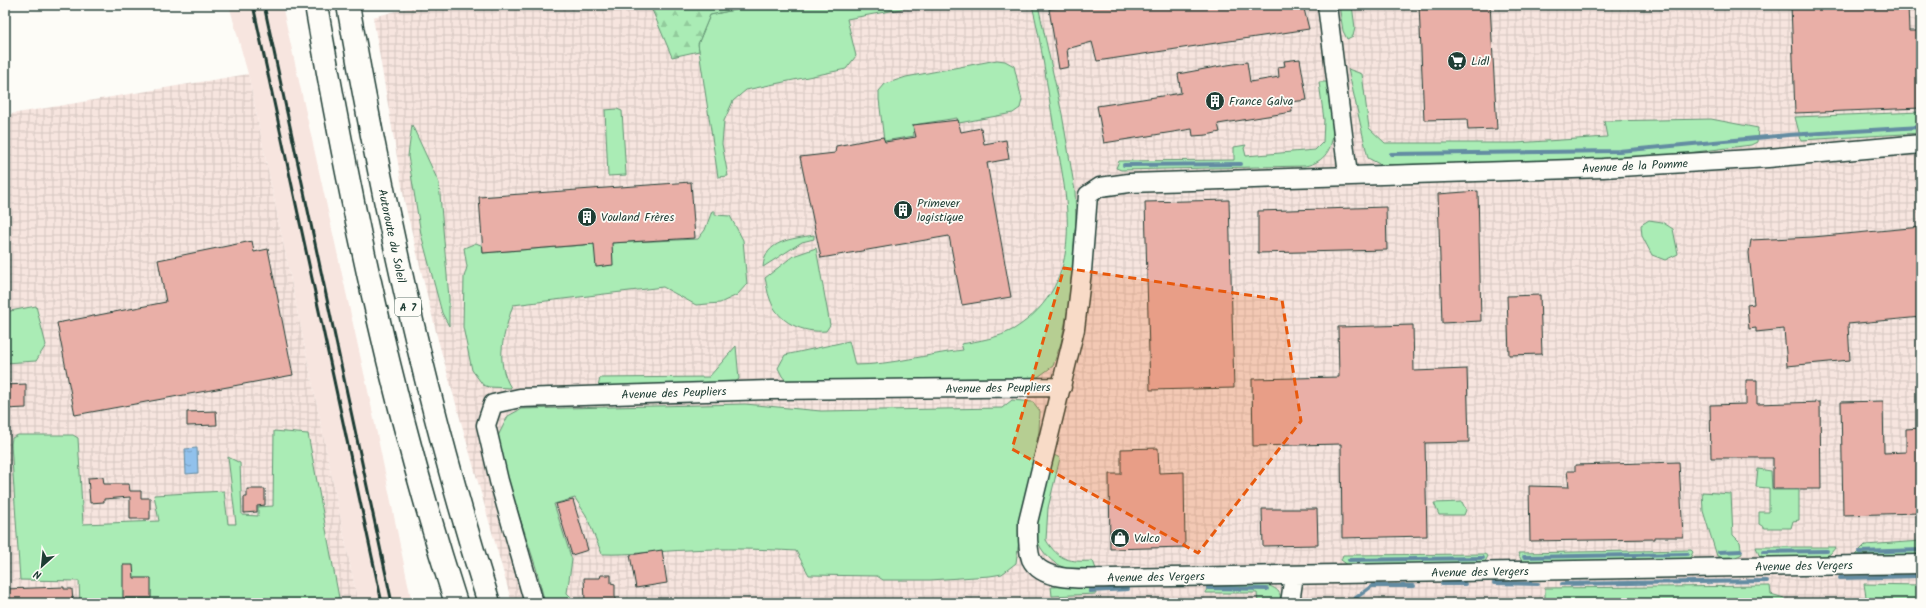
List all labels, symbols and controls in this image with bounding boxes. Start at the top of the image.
supermarket icon: Lidl [1446,50,1468,72]
place label: Lidl [1471,52,1489,71]
building icon: France Galva [1204,90,1226,112]
place label: France Galva [1229,92,1294,111]
street label: Avenue de la Pomme [1582,154,1689,179]
street label: Autoroute du Soleil [372,187,411,285]
place label: Primever logistique [917,194,964,227]
building icon: Primever logistique [892,199,914,221]
building icon: Vouland Frères [576,206,598,228]
place label: Vouland Frères [601,208,674,227]
road number: A 7 [395,298,421,316]
street label: Avenue des Peupliers [945,378,1051,399]
street label: Avenue des Peupliers [621,382,727,405]
shop icon: Vulco [1109,527,1131,549]
place label: Vulco [1134,529,1160,548]
north arrow [22,546,62,586]
street label: Avenue des Vergers [1755,556,1853,577]
street label: Avenue des Vergers [1431,562,1529,583]
text: N [31,564,45,584]
street label: Avenue des Vergers [1107,567,1205,588]

